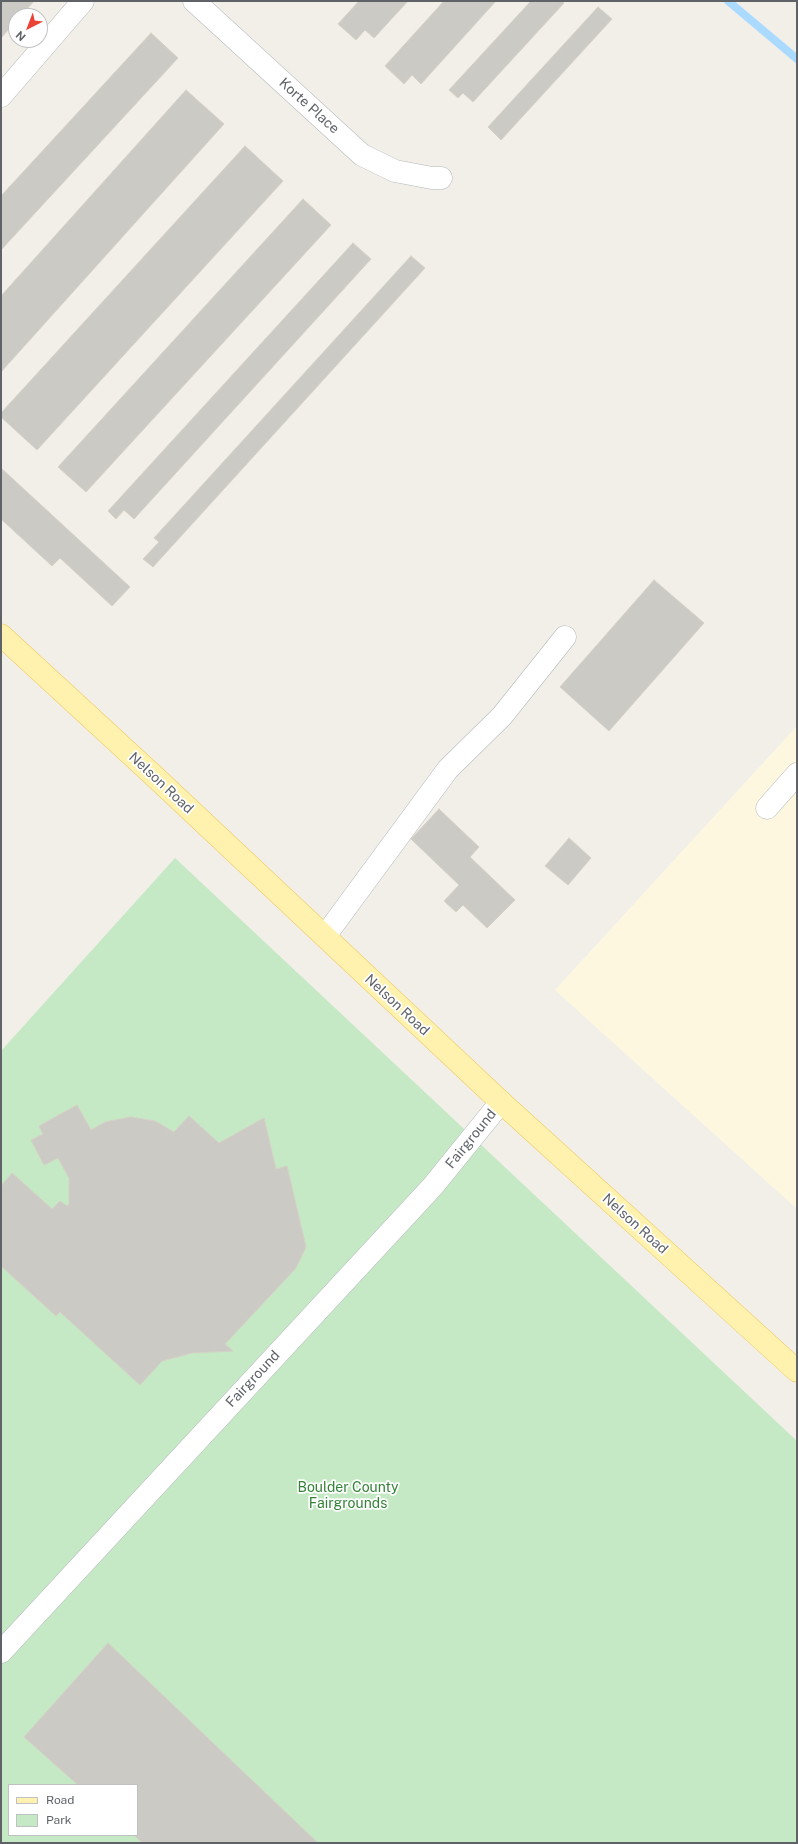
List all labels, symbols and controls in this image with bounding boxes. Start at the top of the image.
north arrow [8,8,48,48]
text: N [13,29,28,44]
street label: Korte Place [275,75,343,137]
street label: Nelson Road [125,749,197,817]
street label: Nelson Road [361,971,433,1039]
street label: Fairground [442,1106,500,1172]
street label: Nelson Road [599,1190,671,1258]
street label: Fairground [223,1347,283,1411]
park label: Boulder County Fairgrounds [297,1480,399,1512]
legend [8,1784,138,1836]
text: Road [46,1793,74,1807]
text: Park [46,1813,72,1827]

